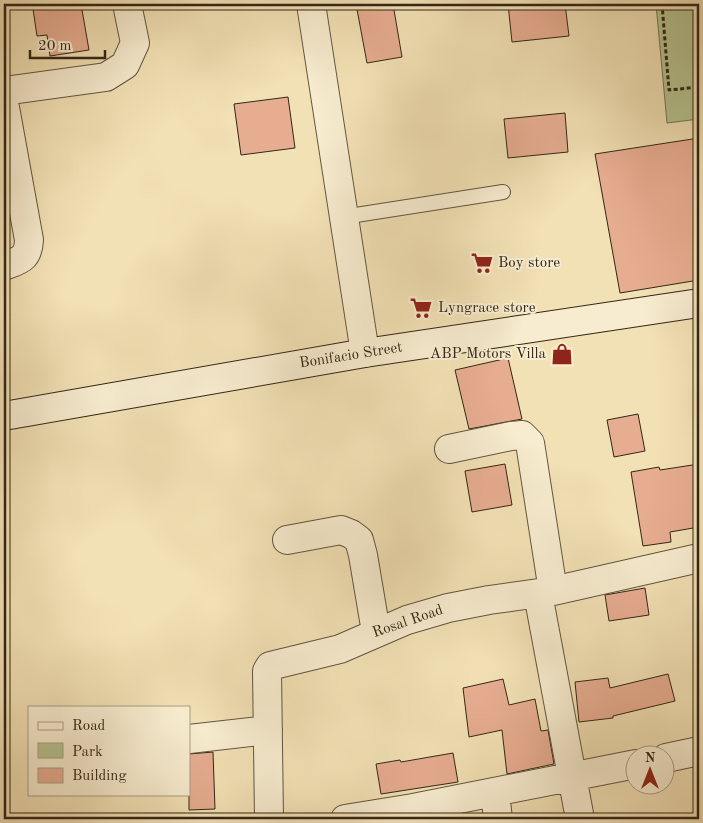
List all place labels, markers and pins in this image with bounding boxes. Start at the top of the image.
supermarket icon: Boy store [469,250,495,276]
place label: Boy store [498,256,560,271]
supermarket icon: Lyngrace store [408,295,434,321]
place label: Lyngrace store [438,301,536,316]
shop icon: ABP Motors Villa [549,341,575,367]
place label: ABP Motors Villa [430,347,547,362]

